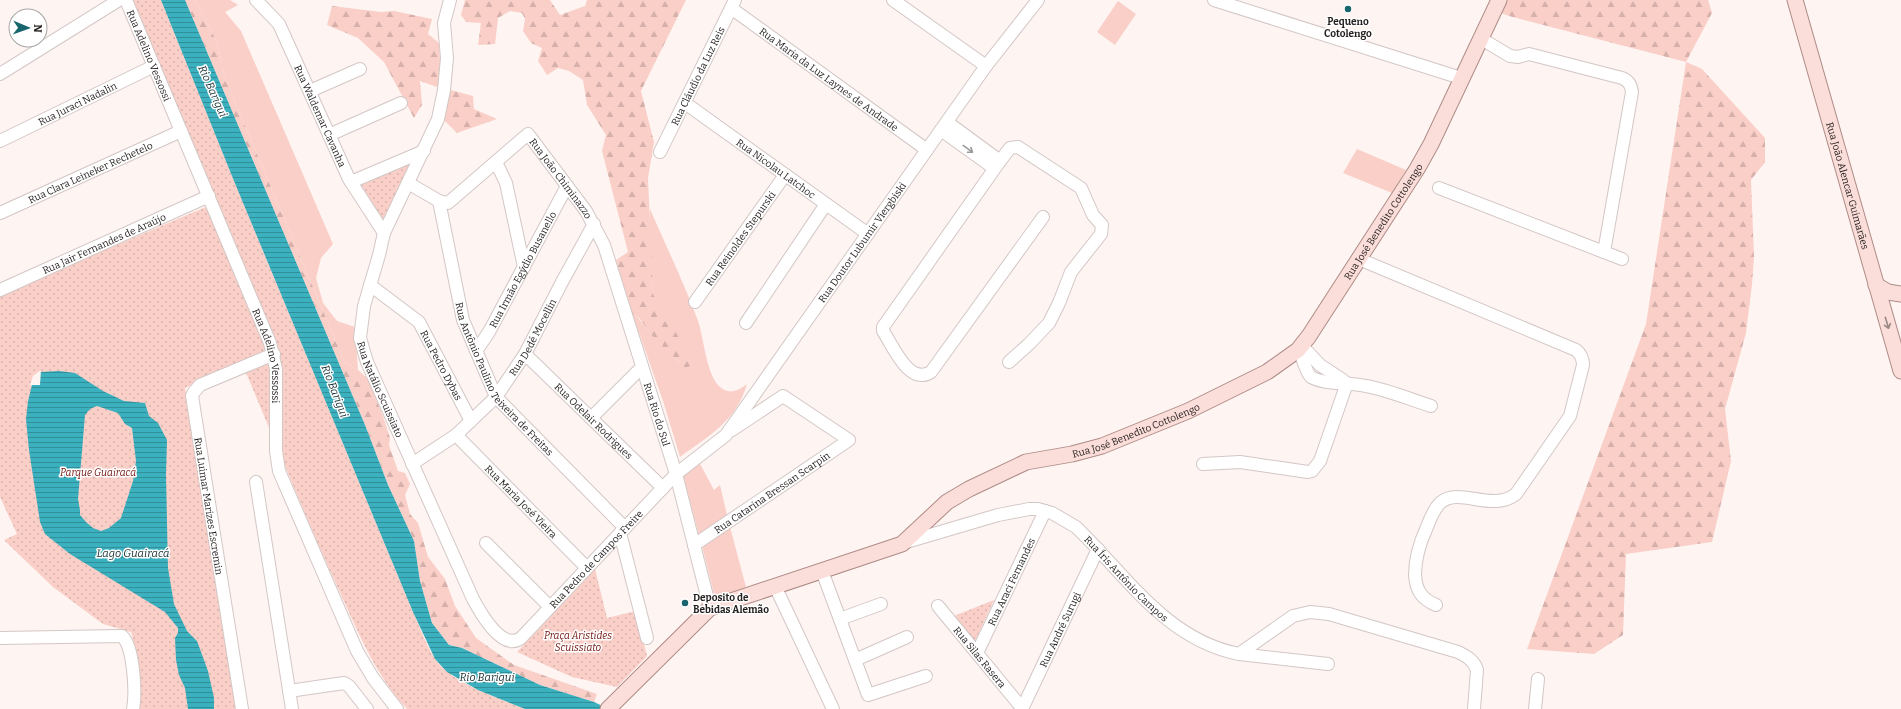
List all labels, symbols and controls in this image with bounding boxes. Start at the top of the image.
marker: Pequeno Cotolengo [1343,4,1353,14]
north arrow [8,8,48,48]
street label: Rua Adelino Vessossi [124,8,173,103]
place label: Pequeno Cotolengo [1324,16,1372,40]
text: N [31,24,44,33]
street label: Rua Cláudio da Luz Reis [669,25,728,128]
street label: Rua Maria da Luz Laynes de Andrade [757,25,900,134]
water label: Rio Barigui [195,63,230,119]
street label: Rua Waldemar Cavanha [291,63,348,170]
street label: Rua Juraci Nadalin [37,80,120,128]
street label: Rua João Alencar Guimarães [1823,121,1871,251]
street label: Rua João Chiminazzo [526,136,594,221]
street label: Rua Nicolau Latchoc [734,137,817,201]
street label: Rua Clara Leineker Rechetelo [27,140,155,206]
one-way arrow [962,145,973,153]
street label: Rua José Benedito Cottolengo [1342,162,1426,282]
street label: Rua Doutor Lubumir Viergbiski [816,180,909,305]
street label: Rua Reinoldes Stepurski [703,189,778,288]
street label: Rua Irmão Egýdio Busanello [487,209,559,330]
street label: Rua Jair Fernandes de Araújo [41,211,168,277]
street label: Rua Dedé Mocellin [507,297,560,378]
street label: Rua Antônio Paulino Teixeira de Freitas [453,301,555,459]
street label: Rua Adelino Vessossi [249,307,281,403]
one-way arrow [1884,316,1891,329]
street label: Rua Pedro Dybas [417,328,464,403]
street label: Rua Natálio Scuissiato [354,340,405,440]
water label: Rio Barigui [319,363,350,419]
street label: Rua Odelair Rodrigues [552,381,635,462]
street label: Rua Rio do Sul [641,381,672,448]
street label: Rua José Benedito Cottolengo [1071,401,1202,461]
street label: Rua Luimar Marizes Escremin [191,437,225,576]
street label: Rua Catarina Bressan Scarpin [712,449,833,537]
street label: Rua Maria José Vieira [482,463,559,541]
park label: Parque Guairacá [60,467,136,479]
street label: Rua Pedro de Campos Freire [547,508,646,611]
street label: Rua Íris Antônio Campos [1081,534,1170,625]
street label: Rua Araci Fernandes [986,536,1038,628]
water label: Lago Guairacá [97,547,169,560]
street label: Rua André Surugi [1038,590,1084,670]
place label: Deposito de Bebidas Alemão [693,592,769,616]
marker: Deposito de Bebidas Alemão [680,598,690,608]
street label: Rua Silas Rasera [951,625,1008,691]
park label: Praça Aristides Scuissiato [544,630,612,654]
water label: Rio Barigui [459,671,515,684]

